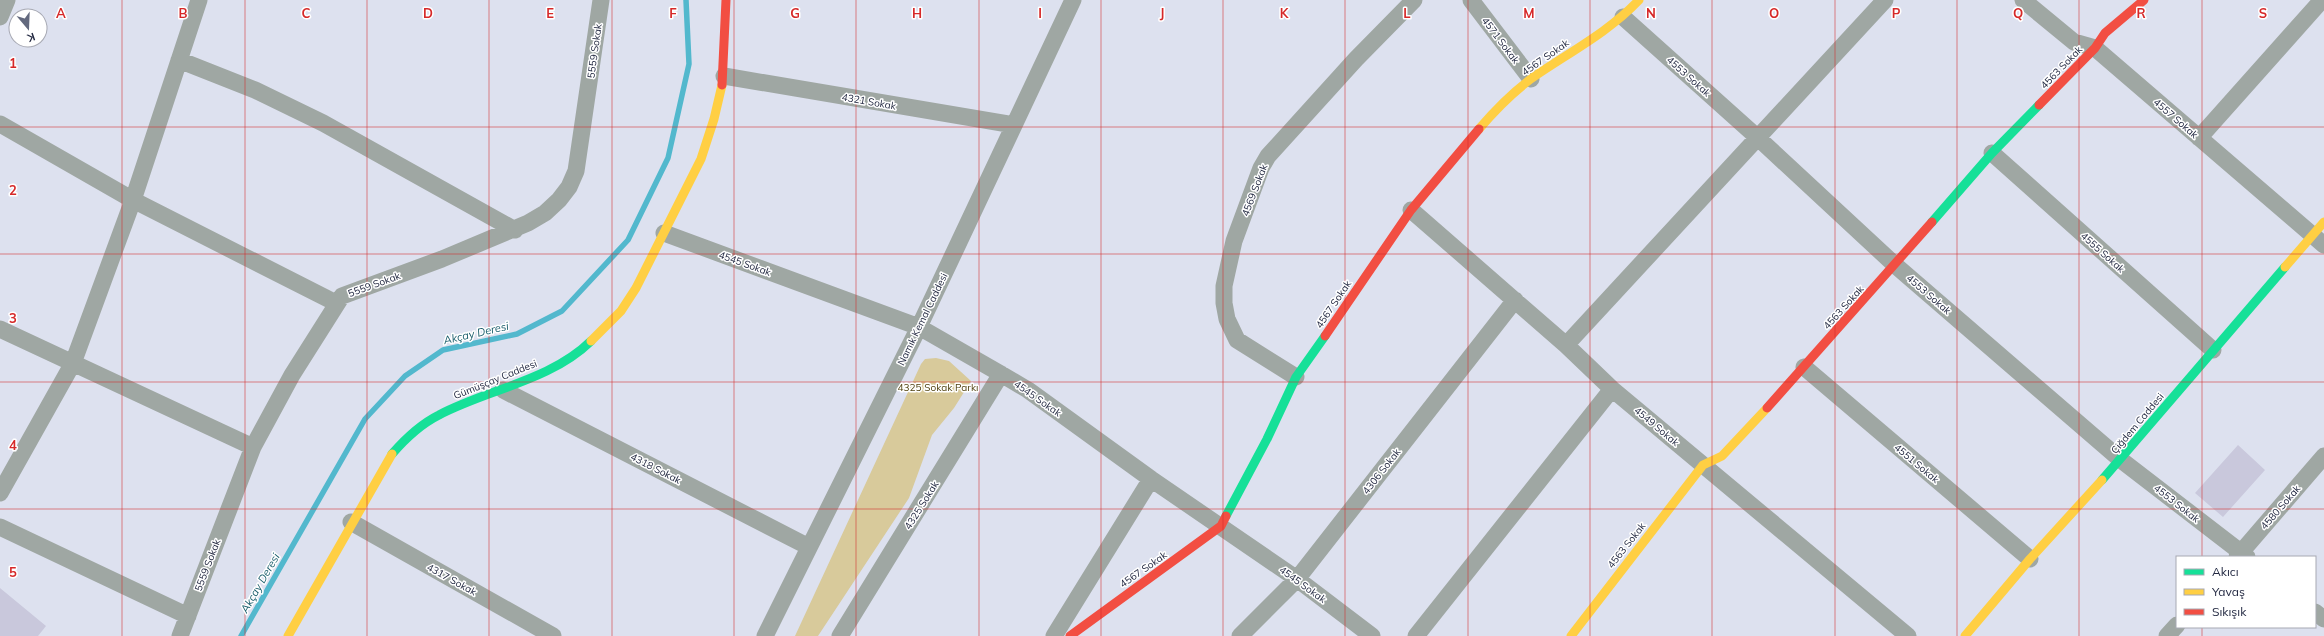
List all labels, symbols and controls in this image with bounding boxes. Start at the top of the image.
text: A [56,5,66,21]
text: B [179,5,188,21]
text: C [302,5,311,21]
text: D [423,5,433,21]
text: E [546,5,554,21]
text: F [669,5,677,21]
text: G [790,5,800,21]
text: H [912,5,922,21]
text: I [1038,5,1042,21]
text: J [1160,5,1164,21]
text: K [1280,5,1290,21]
text: L [1403,5,1411,21]
text: M [1523,5,1535,21]
text: N [1646,5,1656,21]
text: O [1769,5,1779,21]
text: P [1892,5,1901,21]
text: Q [2013,5,2023,21]
text: R [2136,5,2146,21]
text: S [2259,5,2267,21]
north arrow [8,8,48,48]
street label: 4571 Sokak [1479,15,1523,67]
street label: 5559 Sokak [584,22,605,79]
text: K [25,30,37,45]
street label: 4567 Sokak [1519,36,1572,78]
street label: 4563 Sokak [2038,43,2086,92]
street label: 4553 Sokak [1664,53,1714,100]
text: 1 [9,55,17,71]
street label: 4321 Sokak [841,90,898,113]
street label: 4557 Sokak [2151,95,2201,142]
street label: 4569 Sokak [1239,161,1271,218]
text: 2 [9,182,17,198]
street label: 4555 Sokak [2078,229,2128,276]
street label: 4545 Sokak [717,248,774,279]
street label: 5559 Sokak [346,269,403,300]
street label: Namık Kemal Caddesi [894,271,950,368]
street label: 4553 Sokak [1904,271,1954,318]
street label: 4567 Sokak [1313,277,1355,331]
street label: 4563 Sokak [1820,282,1867,332]
text: 3 [9,310,17,326]
water label: Akçay Deresi [441,319,510,348]
street label: Gümüşçay Caddesi [452,357,539,402]
street label: 4545 Sokak [1012,377,1065,420]
park label: 4325 Sokak Parkı [898,381,978,394]
street label: Çiğdem Caddesi [2108,390,2167,456]
street label: 4549 Sokak [1632,404,1682,450]
text: 4 [9,437,17,453]
street label: 4551 Sokak [1892,441,1942,487]
street label: 4306 Sokak [1359,445,1404,497]
street label: 4318 Sokak [628,450,684,487]
street label: 4325 Sokak [901,478,942,532]
street label: 4553 Sokak [2151,481,2203,526]
street label: 4580 Sokak [2257,482,2304,532]
street label: 4563 Sokak [1604,519,1649,571]
street label: 5559 Sokak [192,536,224,593]
street label: 4567 Sokak [1117,548,1170,590]
water label: Akçay Deresi [237,550,283,616]
legend [2176,556,2316,628]
street label: 4317 Sokak [425,560,480,599]
street label: 4545 Sokak [1277,563,1329,606]
text: 5 [9,564,17,580]
text: Akıcı [2212,564,2239,579]
text: Yavaş [2211,584,2245,599]
text: Sıkışık [2212,604,2247,619]

